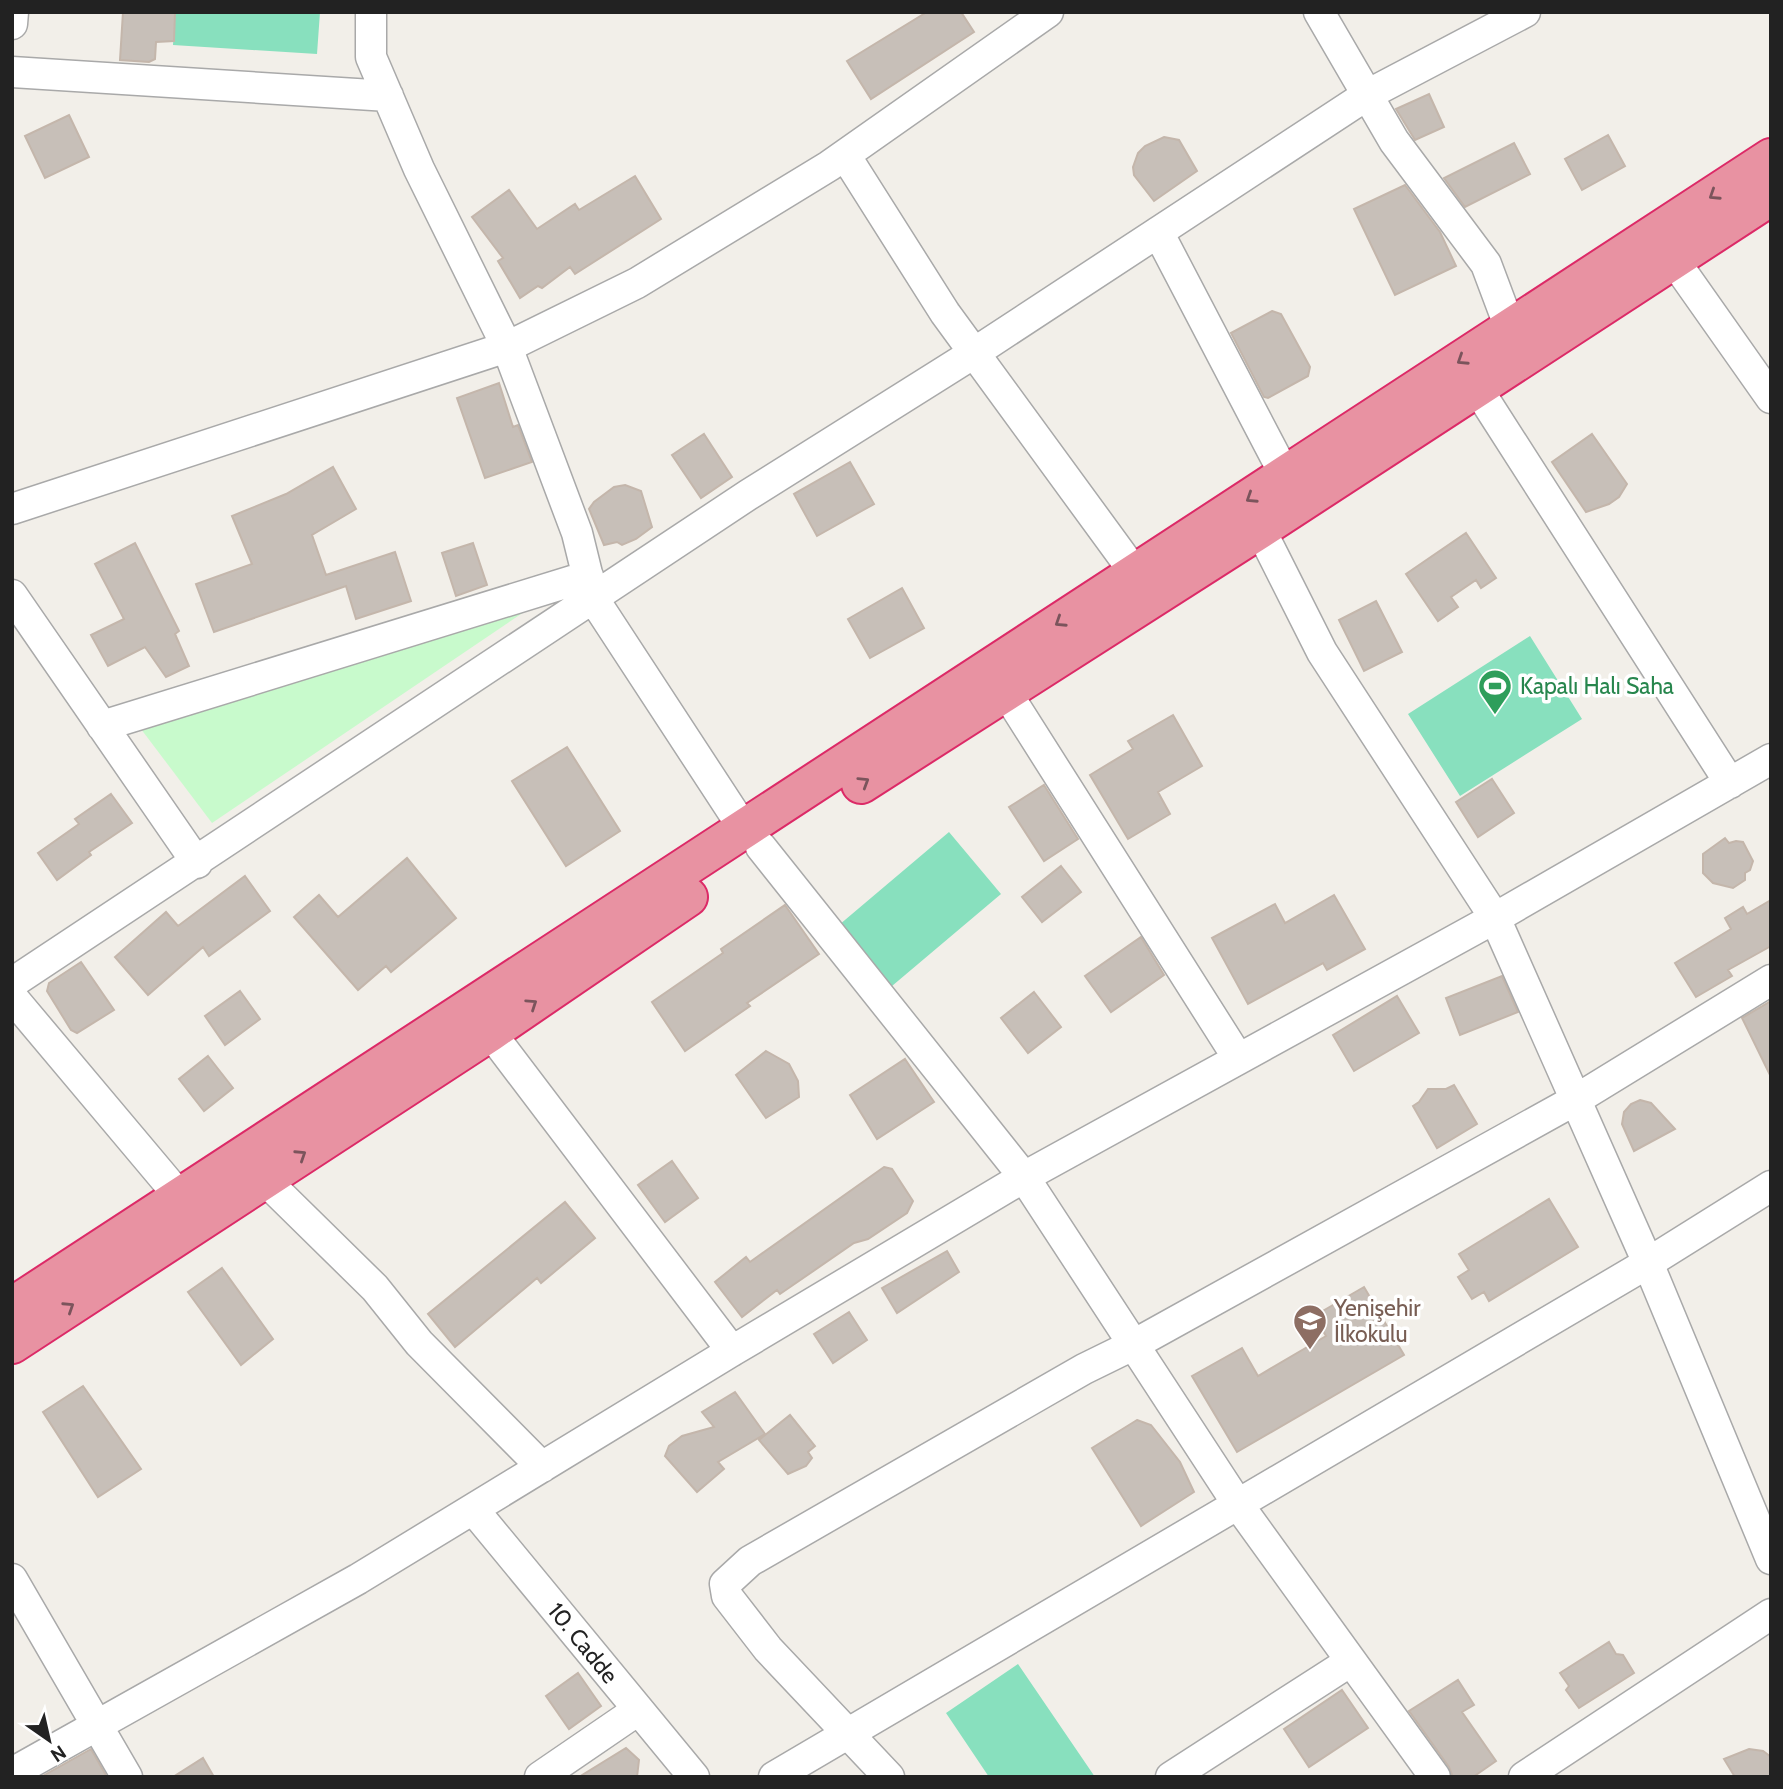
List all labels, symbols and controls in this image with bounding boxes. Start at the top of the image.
one-way arrow [1708,187,1721,200]
one-way arrow [1456,351,1469,364]
one-way arrow [1246,489,1259,502]
one-way arrow [1055,614,1068,627]
sports icon: Kapalı Halı Saha [1476,667,1514,716]
place label: Kapalı Halı Saha [1520,672,1674,700]
one-way arrow [856,778,869,791]
one-way arrow [524,999,537,1012]
one-way arrow [293,1151,306,1164]
place label: Yenişehir İlkokulu [1333,1294,1421,1348]
one-way arrow [62,1302,75,1315]
school or university icon: Yenişehir İlkokulu [1291,1302,1329,1351]
street label: 10. Cadde [542,1597,624,1689]
north arrow [14,1705,84,1775]
text: N [46,1740,70,1767]

